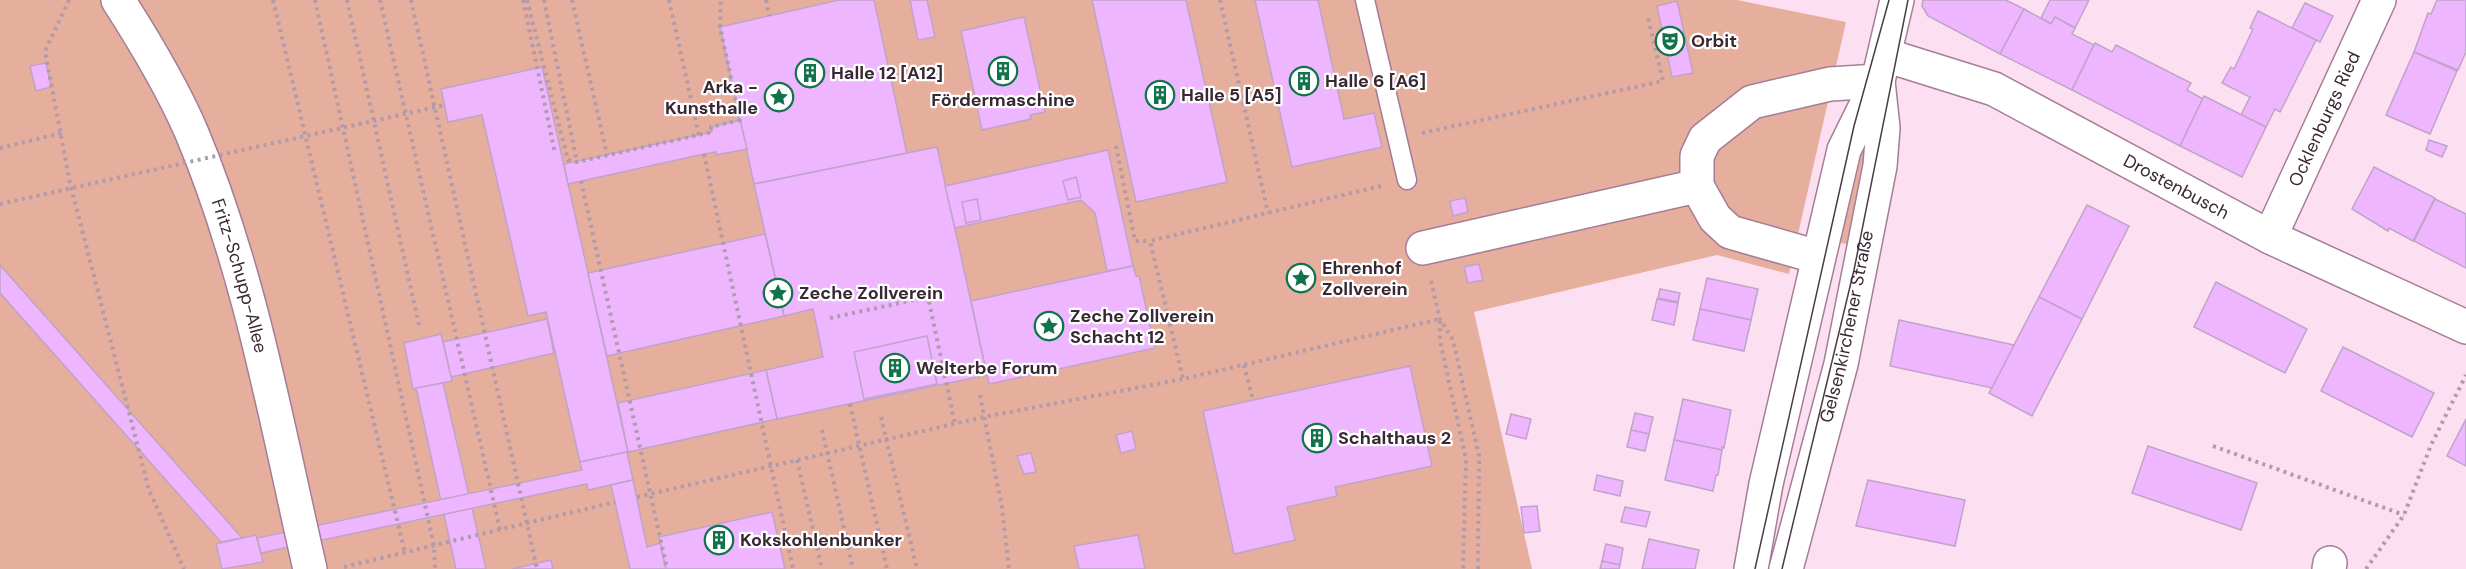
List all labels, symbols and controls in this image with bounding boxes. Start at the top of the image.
theatre icon: Orbit [1654,25,1686,57]
place label: Orbit [1691,29,1737,53]
street label: Ocklenburgs Ried [2283,47,2366,190]
building icon: Fördermaschine [987,55,1019,87]
building icon: Halle 12 [A12] [794,57,826,89]
place label: Halle 12 [A12] [831,61,943,85]
building icon: Halle 6 [A6] [1288,65,1320,97]
place label: Halle 6 [A6] [1325,69,1426,93]
place label: Arka - Kunsthalle [665,75,758,120]
building icon: Halle 5 [A5] [1144,79,1176,111]
place icon: Arka - Kunsthalle [763,81,795,113]
place label: Halle 5 [A5] [1181,83,1281,107]
place label: Fördermaschine [931,88,1075,112]
street label: Drostenbusch [2119,149,2233,225]
street label: Fritz-Schupp-Allee [206,196,273,355]
street label: Gelsenkirchener Straße [1814,228,1879,425]
place label: Ehrenhof Zollverein [1322,256,1408,301]
place icon: Ehrenhof Zollverein [1285,262,1317,294]
place icon: Zeche Zollverein [762,277,794,309]
place label: Zeche Zollverein [799,281,943,305]
place label: Zeche Zollverein Schacht 12 [1070,304,1214,349]
place icon: Zeche Zollverein Schacht 12 [1033,310,1065,342]
building icon: Welterbe Forum [879,352,911,384]
place label: Welterbe Forum [916,356,1058,380]
building icon: Schalthaus 2 [1301,422,1333,454]
place label: Schalthaus 2 [1338,426,1451,450]
building icon: Kokskohlenbunker [703,524,735,556]
place label: Kokskohlenbunker [740,528,902,552]

